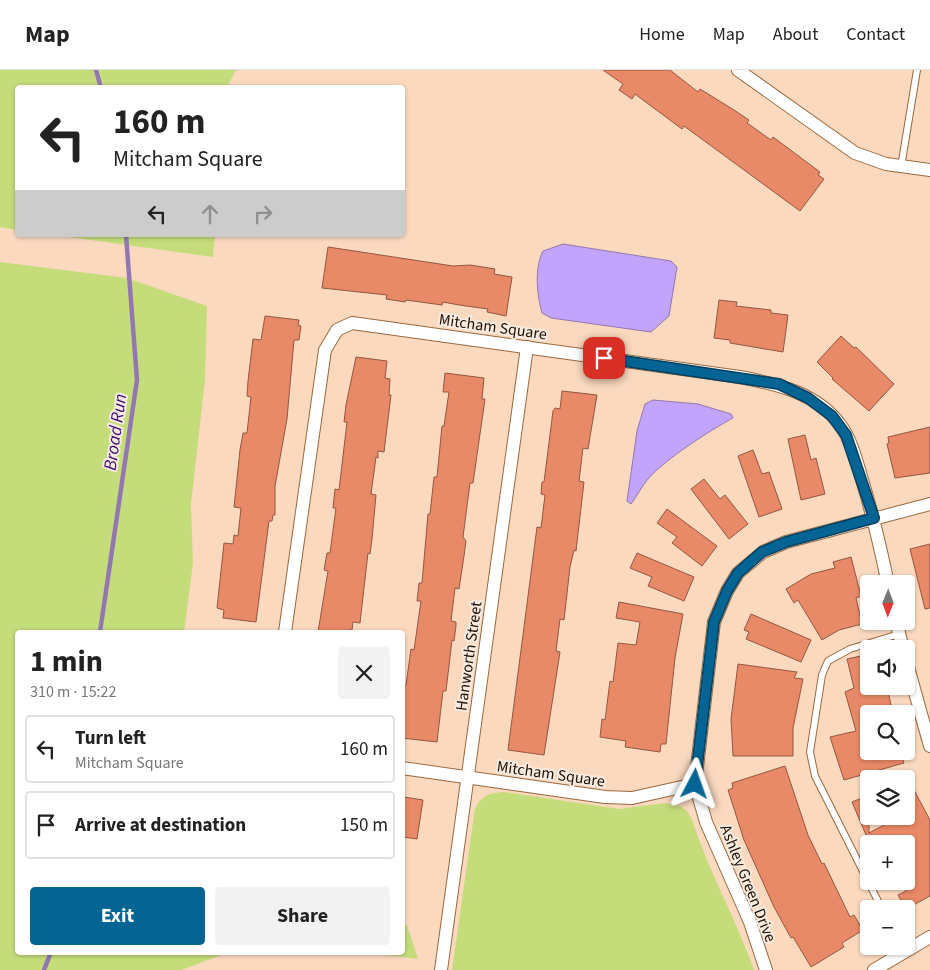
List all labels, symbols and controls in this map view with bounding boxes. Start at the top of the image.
text: Map [25,17,70,52]
text: Home [639,22,685,47]
text: Map [713,22,745,47]
text: About [773,22,818,47]
text: Contact [846,22,905,47]
text: 160 m [113,97,205,147]
icon: left [30,105,95,170]
text: Mitcham Square [113,143,263,175]
icon: left [143,200,171,228]
icon: ahead [196,200,224,228]
icon: right [249,200,277,228]
street label: Mitcham Square [437,309,548,345]
pin [583,337,625,379]
icon: arrive [590,344,618,372]
water label: Broad Run [98,392,133,472]
north arrow [860,575,915,630]
map controls [860,575,915,955]
street label: Hanworth Street [450,599,488,712]
text: 1 min [30,640,103,683]
button: sound [860,640,915,695]
button: close [338,647,390,699]
text: 310 m · 15:22 [30,681,117,703]
button: search [860,705,915,760]
text: Turn left [75,725,146,752]
icon: left [32,735,60,763]
text: 160 m [340,736,388,763]
text: Mitcham Square [75,752,184,774]
street label: Mitcham Square [495,756,606,792]
position arrow [668,757,720,809]
button: layers [860,770,915,825]
icon: arrive [32,811,60,839]
text: Arrive at destination [75,812,246,839]
text: 150 m [340,812,388,839]
street label: Ashley Green Drive [714,821,782,945]
button: + [860,835,915,890]
button: Exit [30,887,205,945]
button: Share [215,887,390,945]
button: − [860,900,915,955]

